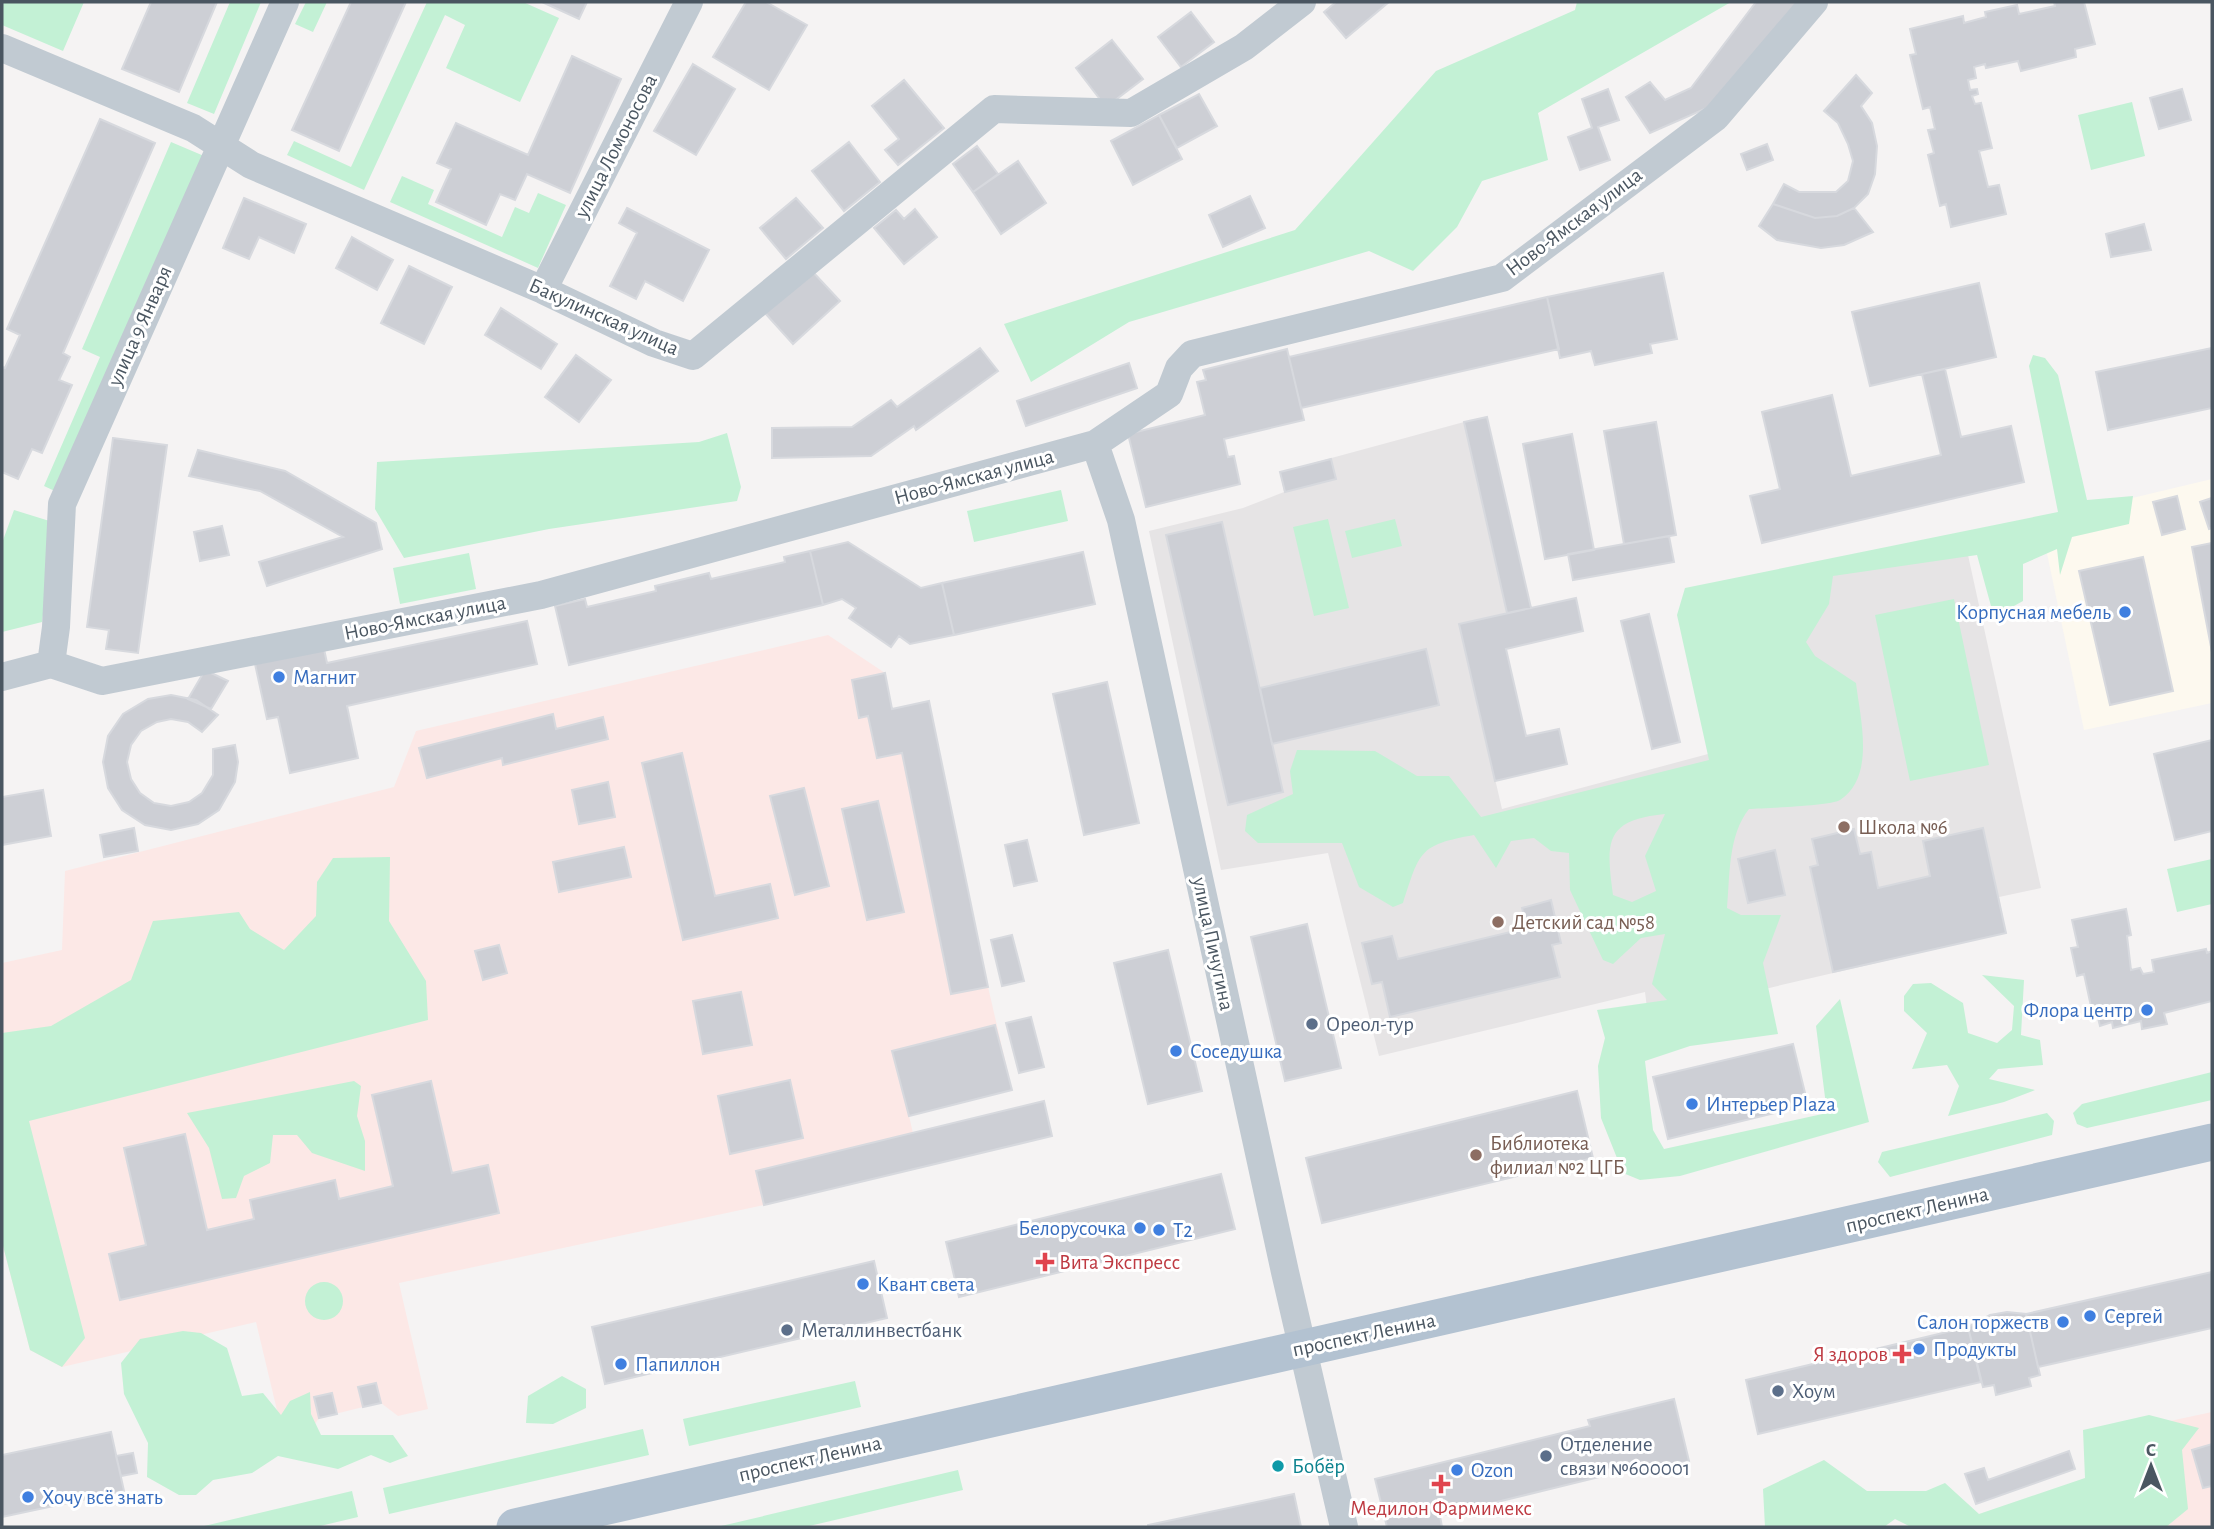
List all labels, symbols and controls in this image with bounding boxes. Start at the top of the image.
street label: улица Ломоносова [570,71,661,222]
street label: Ново-Ямская улица [1502,164,1646,280]
street label: улица 9 Января [104,263,176,390]
street label: Бакулинская улица [526,275,682,360]
street label: Ново-Ямская улица [892,445,1057,508]
street label: Ново-Ямская улица [342,592,508,644]
place label: Корпусная мебель [1956,602,2111,623]
marker: Корпусная мебель [2117,604,2133,620]
place label: Магнит [293,667,357,688]
marker: Магнит [271,669,287,685]
place label: Школа №6 [1858,817,1948,838]
marker: Школа №6 [1836,819,1852,835]
street label: улица Пичугина [1188,874,1237,1013]
place label: Детский сад №58 [1512,912,1655,933]
marker: Детский сад №58 [1490,914,1506,930]
place label: Флора центр [2023,1000,2133,1021]
marker: Флора центр [2139,1002,2155,1018]
place label: Ореол-тур [1326,1014,1414,1035]
marker: Ореол-тур [1304,1016,1320,1032]
place label: Соседушка [1190,1041,1283,1062]
marker: Соседушка [1168,1043,1184,1059]
place label: Интерьер Plaza [1706,1094,1836,1115]
marker: Интерьер Plaza [1684,1096,1700,1112]
place label: Библиотека филиал №2 ЦГБ [1490,1133,1625,1178]
marker: Библиотека филиал №2 ЦГБ [1468,1147,1484,1163]
street label: проспект Ленина [1844,1183,1991,1237]
place label: Белорусочка [1018,1218,1126,1239]
marker: Белорусочка [1132,1220,1148,1236]
place label: T2 [1173,1220,1193,1241]
marker: T2 [1151,1222,1167,1238]
place label: Вита Экспресс [1059,1252,1180,1273]
marker: Вита Экспресс [1037,1254,1053,1270]
place label: Квант света [877,1274,975,1295]
marker: Квант света [855,1276,871,1292]
place label: Сергей [2104,1306,2163,1327]
marker: Сергей [2082,1308,2098,1324]
street label: проспект Ленина [1290,1309,1438,1360]
place label: Салон торжеств [1917,1312,2049,1333]
marker: Салон торжеств [2055,1314,2071,1330]
place label: Металлинвестбанк [801,1320,962,1341]
marker: Металлинвестбанк [779,1322,795,1338]
place label: Продукты [1933,1339,2017,1360]
marker: Продукты [1911,1341,1927,1357]
place label: Я здоров [1813,1344,1888,1365]
marker: Я здоров [1894,1346,1910,1362]
place label: Папиллон [635,1354,721,1375]
marker: Папиллон [613,1356,629,1372]
place label: Хоум [1792,1381,1836,1402]
marker: Хоум [1770,1383,1786,1399]
north arrow [2116,1431,2186,1501]
street label: проспект Ленина [737,1432,884,1486]
place label: Отделение связи №600001 [1560,1434,1690,1479]
text: С [2146,1441,2156,1460]
marker: Отделение связи №600001 [1538,1448,1554,1464]
place label: Бобёр [1292,1456,1345,1477]
marker: Бобёр [1270,1458,1286,1474]
place label: Ozon [1471,1460,1514,1481]
marker: Ozon [1449,1462,1465,1478]
marker: Медилон Фармимекс [1433,1476,1449,1492]
place label: Хочу всё знать [42,1487,163,1508]
marker: Хочу всё знать [20,1489,36,1505]
place label: Медилон Фармимекс [1350,1498,1532,1519]

